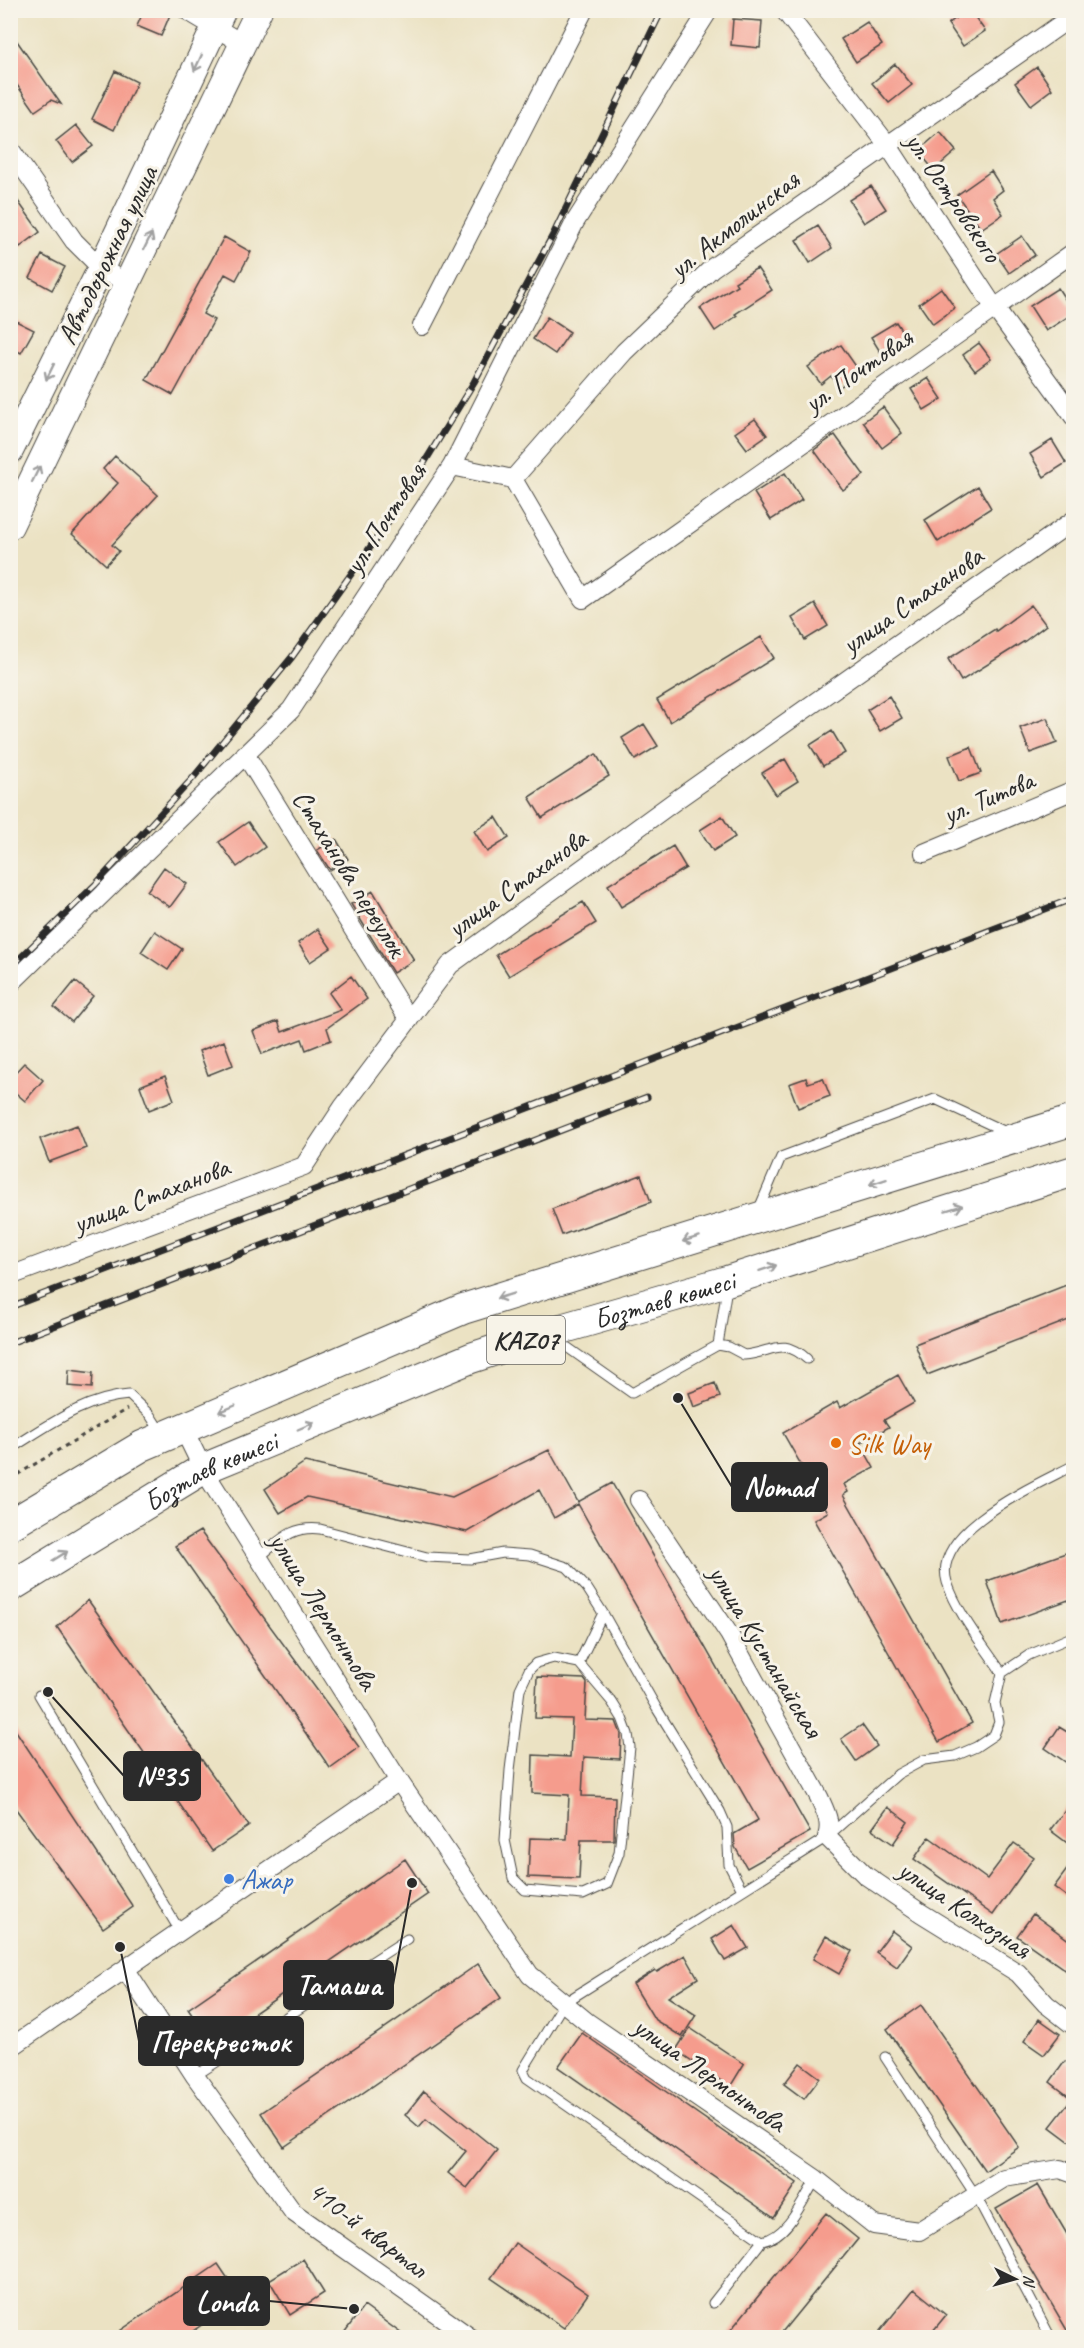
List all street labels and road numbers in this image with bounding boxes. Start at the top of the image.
street label: ул. Островского [897,124,1011,270]
street label: Автодорожная улица [49,158,166,350]
street label: ул. Акмолинская [660,162,807,287]
street label: ул. Почтовая [795,319,920,421]
street label: ул. Почтовая [335,455,434,582]
street label: улица Стаханова [833,537,991,663]
street label: ул. Титова [935,761,1041,833]
street label: Стаханова переулок [285,783,417,965]
street label: улица Стаханова [438,819,595,947]
street label: улица Стаханова [66,1149,236,1242]
street label: Бозтаев көшесі [589,1261,743,1336]
road number: KAZ07 [487,1316,565,1364]
street label: Бозтаев көшесі [137,1421,286,1519]
street label: улица Лермонтова [261,1524,387,1698]
street label: улица Кустанайская [700,1557,832,1745]
street label: улица Колхозная [890,1851,1039,1967]
street label: улица Лермонтова [625,2007,795,2141]
street label: 410-й квартал [301,2173,436,2286]

